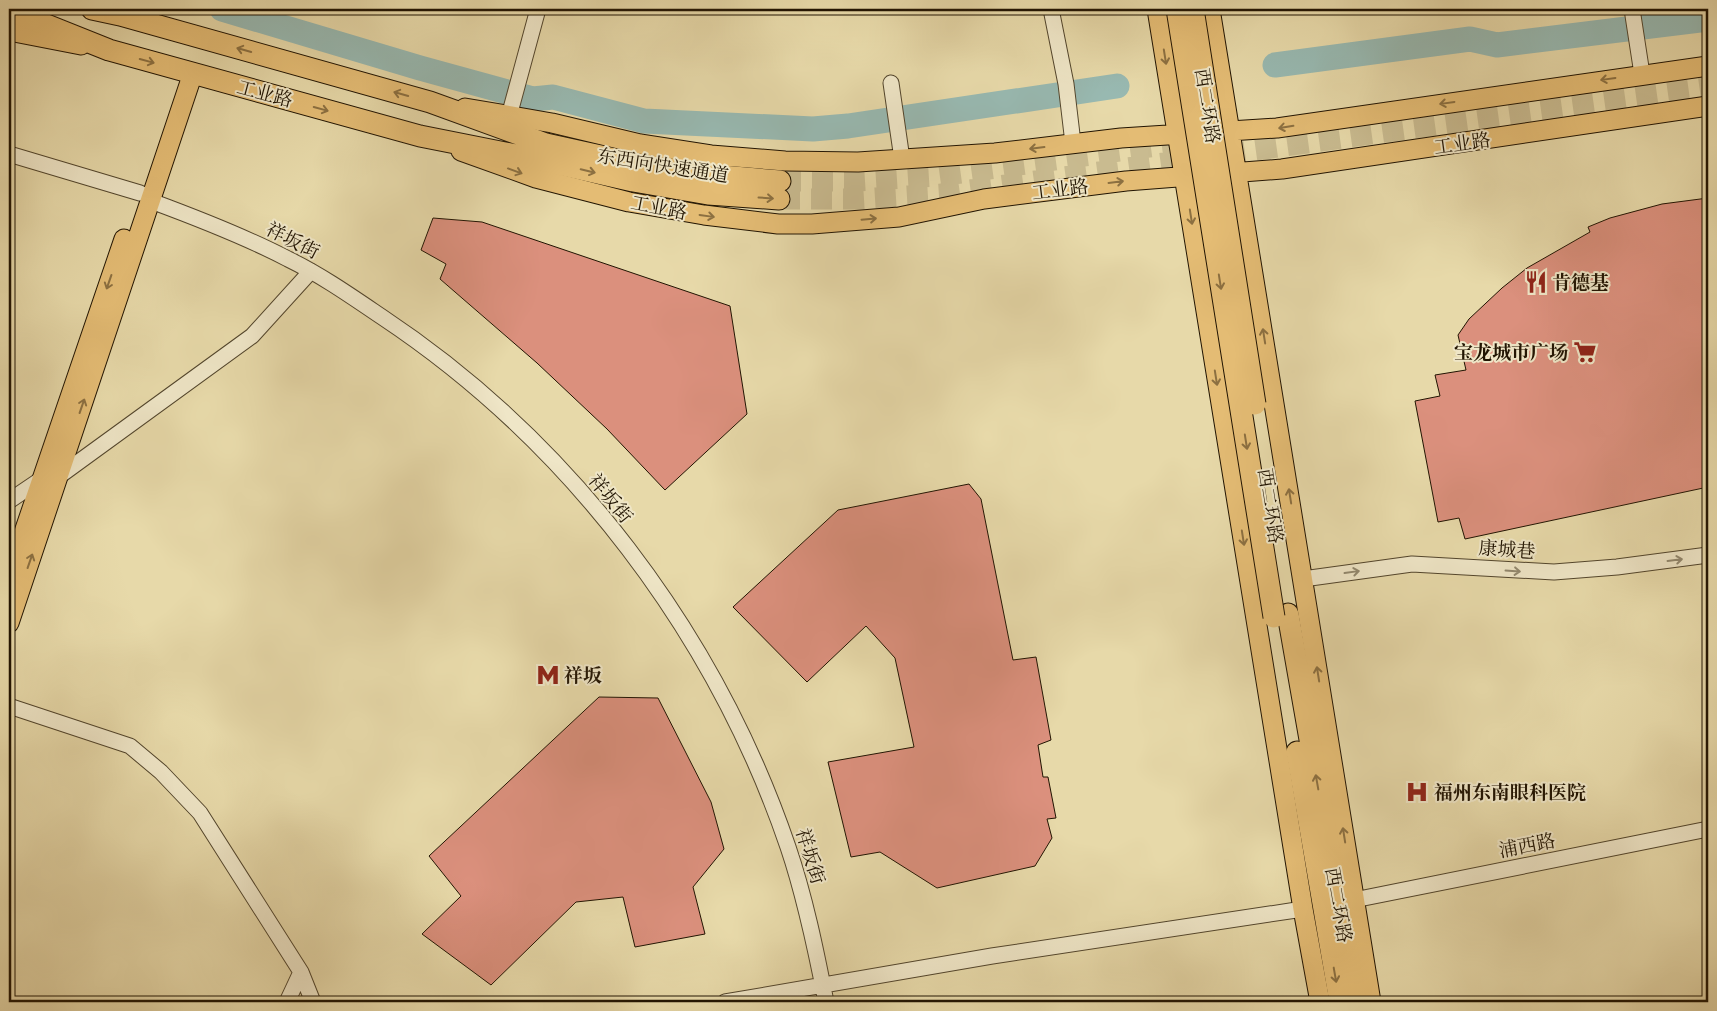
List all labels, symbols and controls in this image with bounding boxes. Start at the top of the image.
one-way arrow [237,45,253,54]
one-way arrow [1161,48,1171,64]
one-way arrow [139,56,155,66]
street label: 西二环路 [1188,67,1224,146]
one-way arrow [1600,75,1616,85]
street label: 工业路 [234,76,295,114]
one-way arrow [393,88,409,98]
one-way arrow [1439,98,1455,108]
one-way arrow [312,104,328,114]
one-way arrow [1279,122,1295,132]
street label: 工业路 [1432,129,1492,161]
one-way arrow [1030,143,1046,153]
street label: 东西向快速通道 [595,145,730,189]
one-way arrow [507,167,523,176]
one-way arrow [580,167,596,176]
street label: 工业路 [1030,176,1090,206]
one-way arrow [1108,177,1124,187]
street label: 工业路 [628,192,689,226]
one-way arrow [758,193,774,203]
one-way arrow [1186,209,1196,225]
one-way arrow [699,211,715,221]
one-way arrow [861,214,877,224]
street label: 祥坂街 [261,218,323,265]
restaurant icon: 肯德基 [1523,269,1549,295]
place label: 肯德基 [1552,272,1609,296]
one-way arrow [1216,273,1226,289]
one-way arrow [104,274,114,290]
one-way arrow [1259,328,1269,344]
supermarket icon: 宝龙城市广场 [1572,339,1598,365]
place label: 宝龙城市广场 [1454,342,1568,366]
one-way arrow [1212,369,1222,385]
one-way arrow [77,399,87,415]
one-way arrow [1241,434,1251,450]
street label: 西二环路 [1251,467,1287,546]
street label: 祥坂街 [582,470,637,529]
one-way arrow [1285,489,1295,505]
one-way arrow [1238,530,1248,546]
street label: 康城巷 [1478,537,1536,565]
one-way arrow [26,553,35,569]
one-way arrow [1667,554,1683,564]
one-way arrow [1505,566,1521,575]
one-way arrow [1343,567,1359,577]
metro station icon: 祥坂 [535,662,561,688]
place label: 祥坂 [564,665,602,689]
one-way arrow [1313,666,1323,682]
one-way arrow [1312,774,1322,790]
hospital icon: 福州东南眼科医院 [1404,779,1430,805]
place label: 福州东南眼科医院 [1434,782,1586,806]
street label: 祥坂街 [789,826,829,887]
one-way arrow [1338,827,1348,843]
street label: 浦西路 [1497,830,1558,864]
street label: 西二环路 [1319,866,1355,945]
one-way arrow [1330,967,1340,983]

